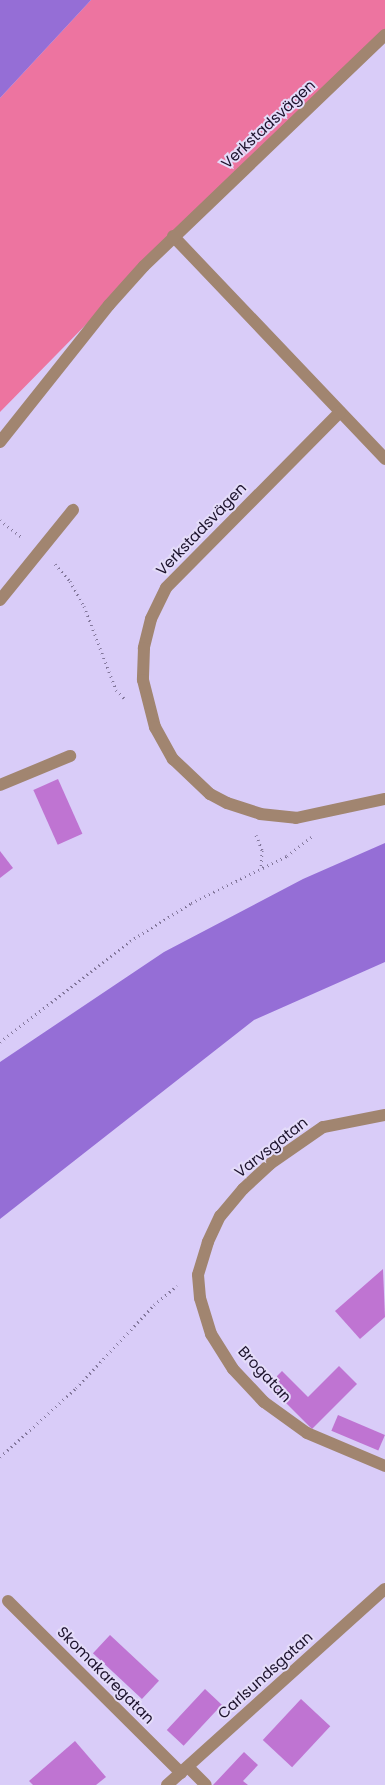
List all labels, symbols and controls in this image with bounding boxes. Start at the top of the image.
street label: Verkstadsvägen [217,76,319,172]
street label: Verkstadsvägen [152,479,250,579]
street label: Varvsgatan [231,1113,311,1181]
street label: Brogatan [235,1342,295,1406]
street label: Skomakaregatan [54,1623,158,1727]
street label: Carlsundsgatan [214,1628,316,1722]

